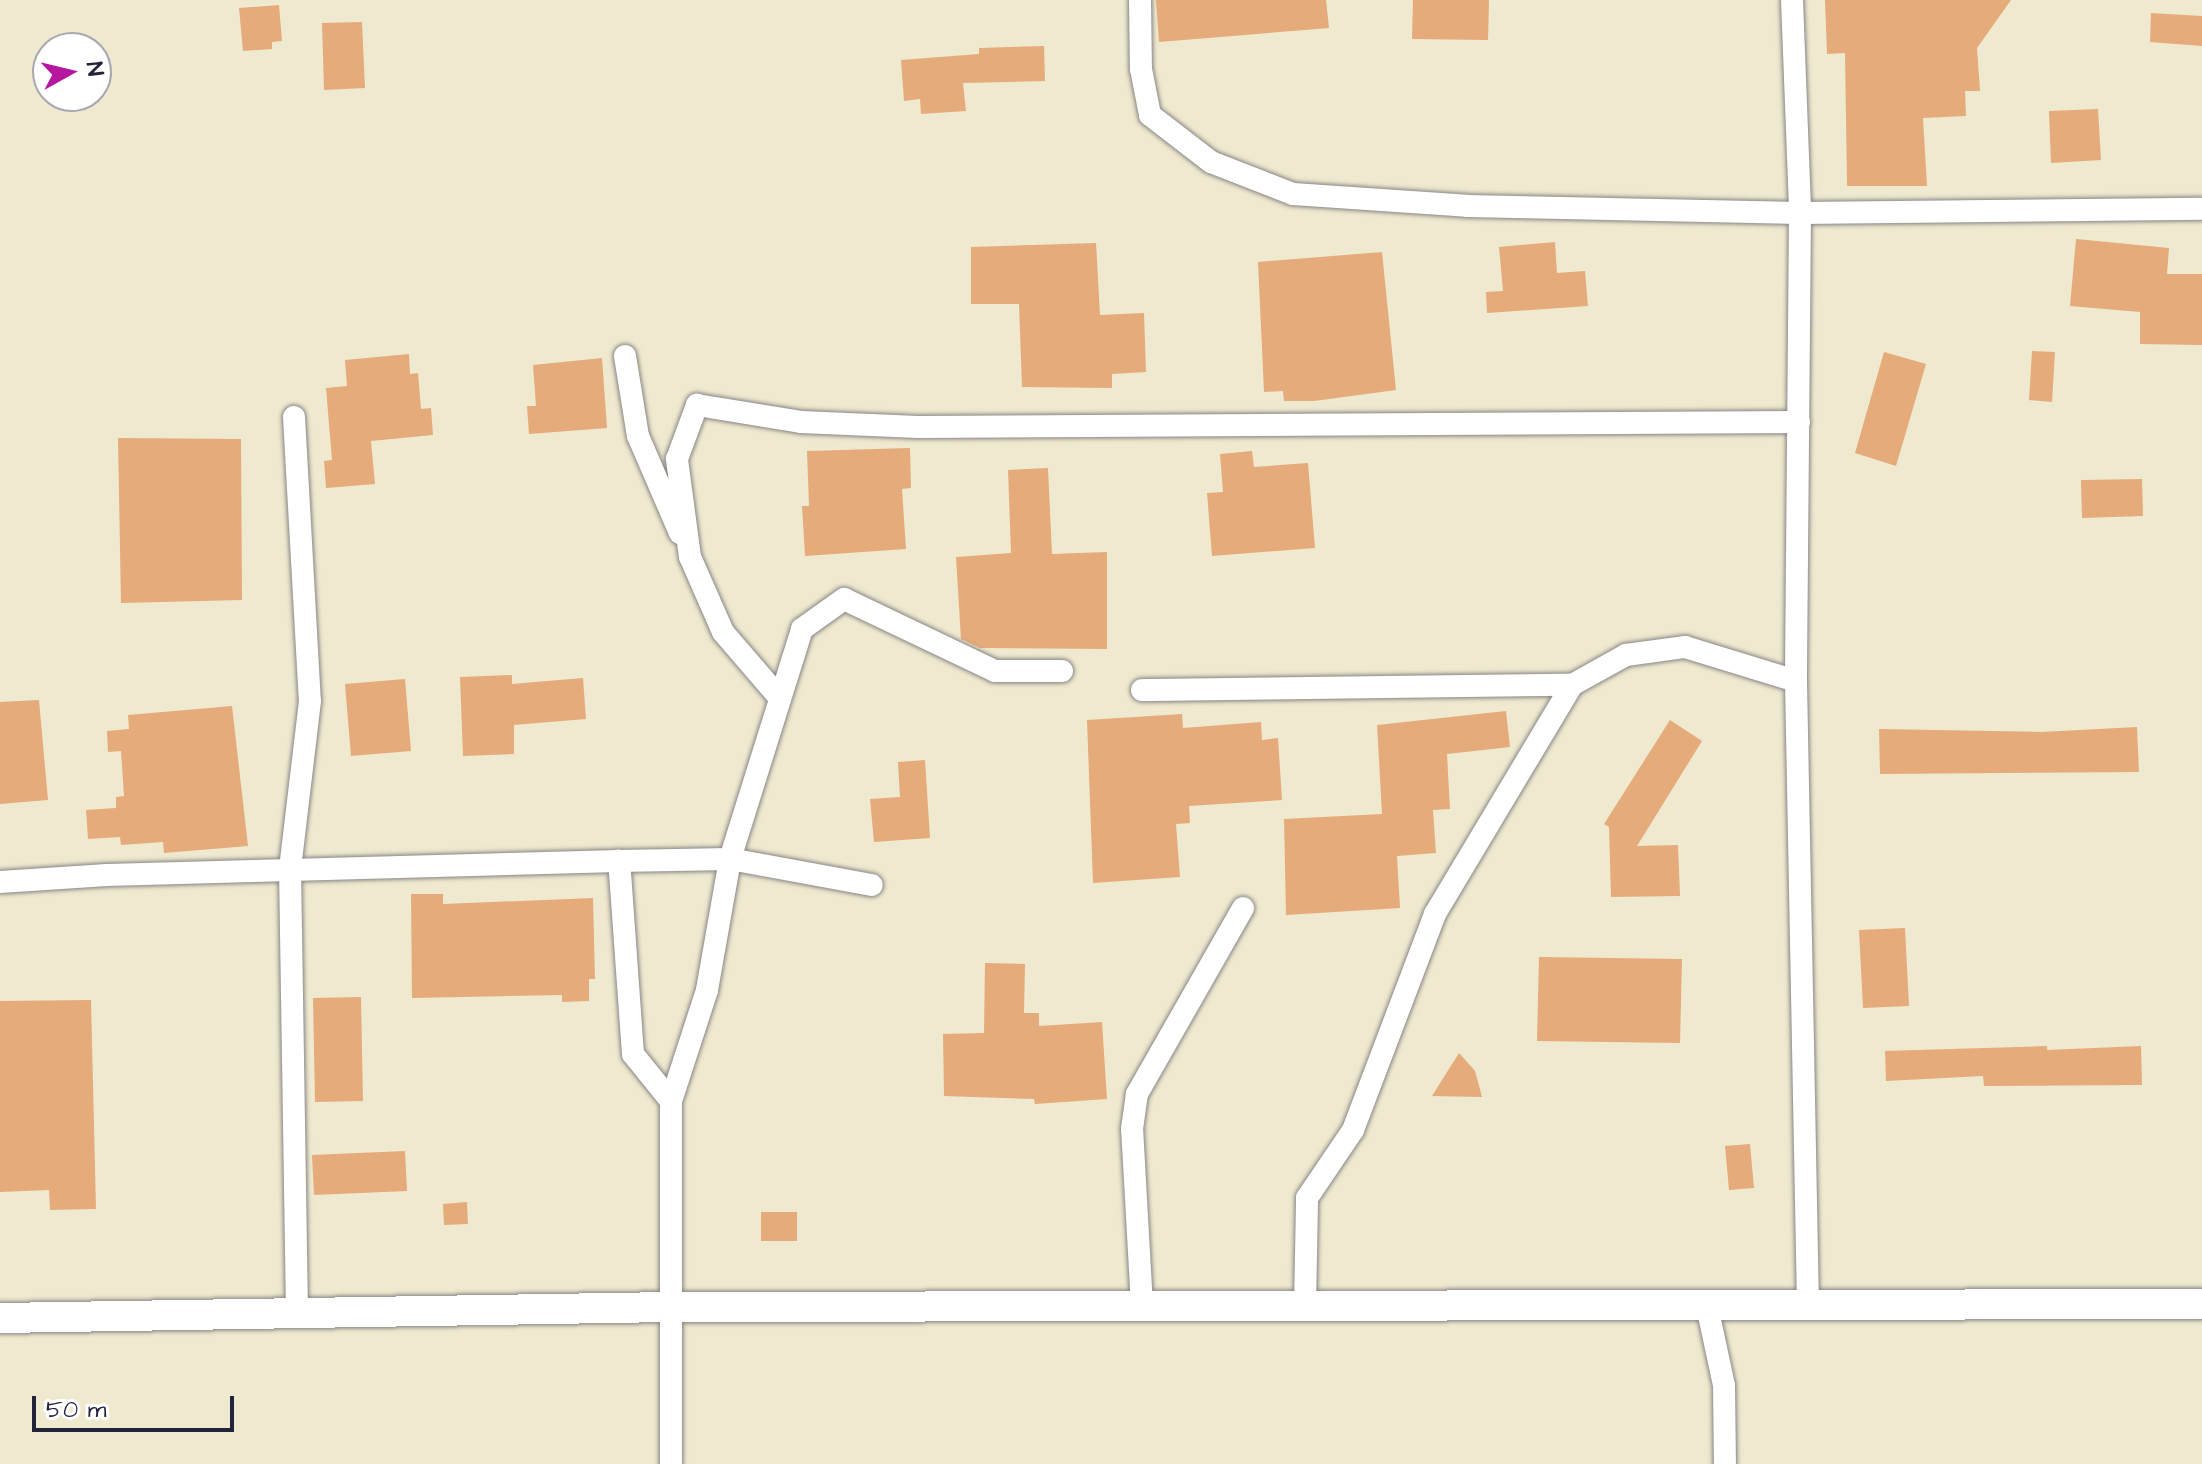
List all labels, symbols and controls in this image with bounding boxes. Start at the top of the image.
north arrow [32,32,112,112]
text: N [78,60,111,78]
scale bar [36,1380,238,1430]
text: 50 m [46,1393,106,1427]

